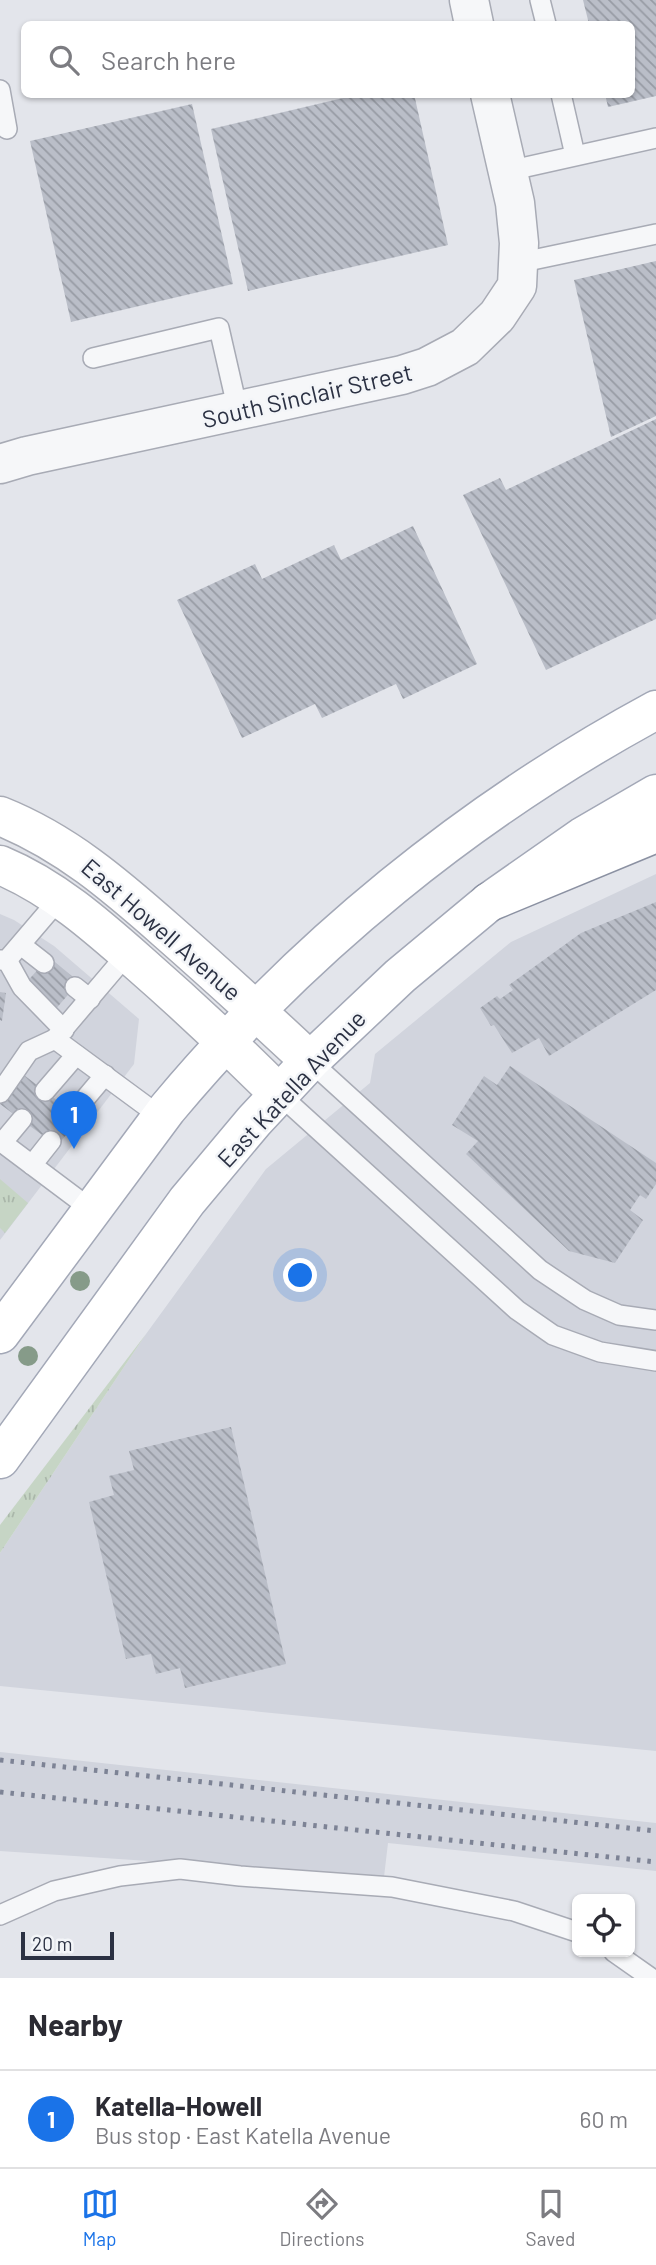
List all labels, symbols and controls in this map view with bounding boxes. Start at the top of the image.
search box [21,21,635,98]
icon: search [45,41,83,79]
text: Search here [101,44,236,75]
street label: South Sinclair Street [199,357,415,433]
street label: East Howell Avenue [76,852,248,1006]
street label: East Katella Avenue [211,1003,371,1173]
pin: 1 [51,1091,97,1149]
your location [283,1258,317,1292]
map controls [572,1894,635,1957]
button: locate [572,1894,635,1957]
scale bar [21,1929,114,1961]
text: 20 m [32,1932,72,1955]
text: Nearby [28,2006,123,2042]
text: Katella-Howell [95,2090,262,2121]
text: 1 [47,2105,55,2133]
text: 60 m [580,2105,628,2133]
text: Bus stop · East Katella Avenue [95,2121,391,2149]
tab: Map [81,2185,119,2250]
tab: Directions [280,2185,365,2250]
tab: Saved [526,2185,575,2250]

